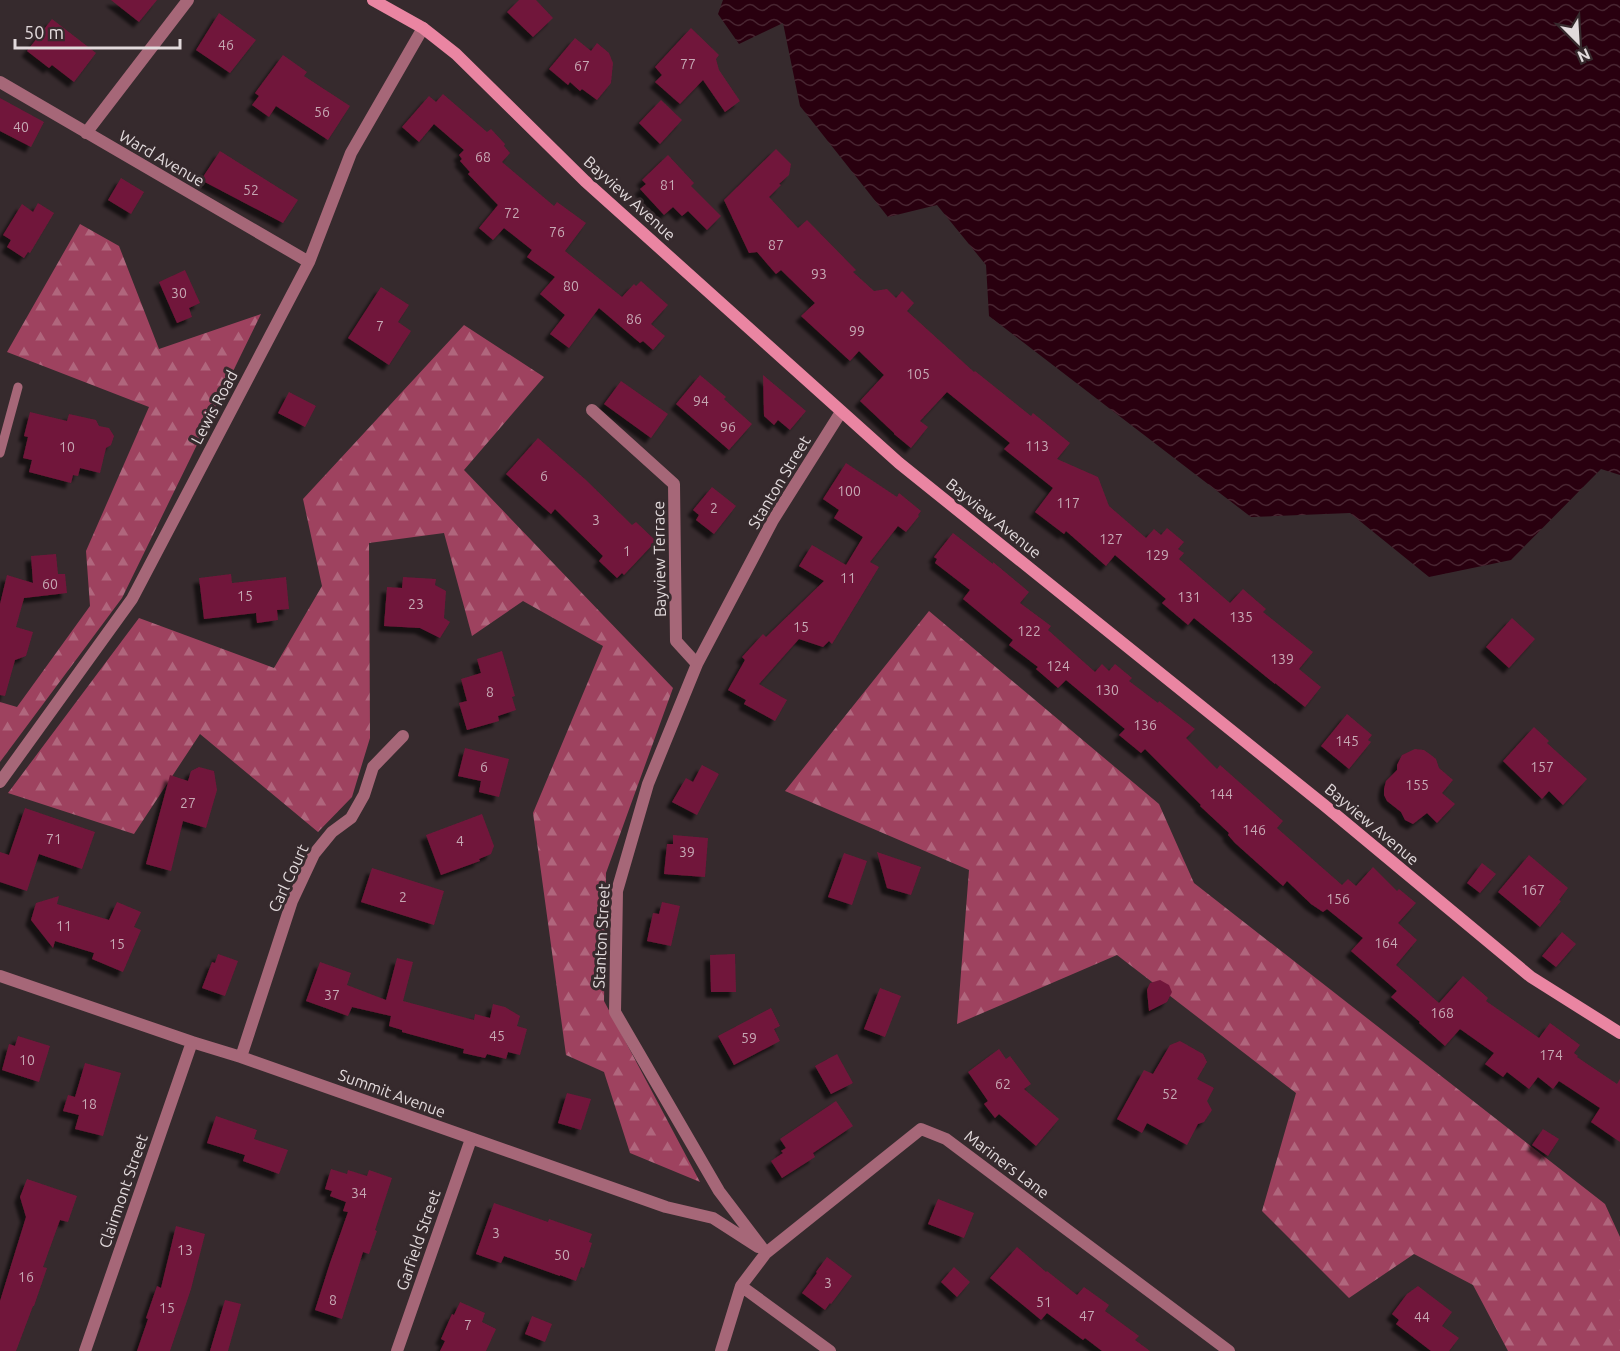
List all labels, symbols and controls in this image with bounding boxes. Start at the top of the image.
scale bar [15,12,180,50]
north arrow [1548,12,1608,72]
text: 50 m [24,22,64,42]
house number: 46 [218,37,234,53]
text: N [1575,45,1593,66]
house number: 77 [680,56,696,72]
house number: 67 [574,58,590,74]
house number: 56 [314,104,330,120]
house number: 40 [13,119,29,135]
street label: Ward Avenue [116,126,208,190]
house number: 68 [475,149,491,165]
street label: Bayview Avenue [581,152,679,244]
house number: 81 [660,177,676,193]
house number: 52 [243,182,259,198]
house number: 72 [504,205,520,221]
house number: 76 [549,224,565,240]
house number: 87 [768,237,784,253]
house number: 93 [811,266,827,282]
house number: 80 [563,278,579,294]
house number: 30 [171,285,187,301]
house number: 86 [626,311,642,327]
house number: 7 [376,318,384,334]
house number: 99 [849,323,865,339]
house number: 105 [906,366,930,382]
street label: Lewis Road [187,367,241,447]
house number: 94 [693,393,709,409]
house number: 96 [720,419,736,435]
street label: Stanton Street [744,432,814,532]
house number: 113 [1025,438,1049,454]
house number: 10 [59,439,75,455]
house number: 6 [540,468,548,484]
street label: Bayview Avenue [943,474,1045,562]
house number: 100 [837,483,861,499]
house number: 117 [1056,495,1080,511]
house number: 2 [710,500,718,516]
street label: Bayview Terrace [649,501,669,617]
house number: 3 [592,512,600,528]
house number: 127 [1099,531,1123,547]
house number: 1 [623,543,631,559]
house number: 129 [1145,547,1169,563]
house number: 11 [840,570,856,586]
house number: 60 [42,576,58,592]
house number: 15 [237,588,253,604]
house number: 131 [1177,589,1201,605]
house number: 23 [408,596,424,612]
house number: 135 [1229,609,1253,625]
house number: 15 [793,619,809,635]
house number: 122 [1017,623,1041,639]
house number: 139 [1270,651,1294,667]
house number: 124 [1046,658,1070,674]
house number: 130 [1095,682,1119,698]
house number: 8 [486,684,494,700]
house number: 136 [1133,717,1157,733]
house number: 145 [1335,733,1359,749]
house number: 6 [480,759,488,775]
house number: 157 [1530,759,1554,775]
house number: 155 [1405,777,1429,793]
street label: Bayview Avenue [1321,780,1423,868]
house number: 144 [1209,786,1233,802]
house number: 27 [180,795,196,811]
house number: 146 [1242,822,1266,838]
house number: 71 [46,831,62,847]
house number: 4 [456,833,464,849]
street label: Carl Court [265,841,312,915]
house number: 39 [679,844,695,860]
street label: Stanton Street [589,882,613,989]
house number: 167 [1521,882,1545,898]
house number: 2 [399,889,407,905]
house number: 156 [1326,891,1350,907]
house number: 11 [56,918,72,934]
house number: 164 [1374,935,1398,951]
house number: 15 [109,936,125,952]
house number: 37 [324,987,340,1003]
house number: 168 [1430,1005,1454,1021]
house number: 45 [489,1028,505,1044]
house number: 59 [741,1030,757,1046]
house number: 174 [1539,1047,1563,1063]
house number: 10 [19,1052,35,1068]
street label: Summit Avenue [336,1065,448,1121]
house number: 62 [995,1076,1011,1092]
house number: 52 [1162,1086,1178,1102]
house number: 18 [81,1096,97,1112]
street label: Mariners Lane [961,1126,1053,1202]
street label: Clairmont Street [95,1131,151,1250]
house number: 34 [351,1185,367,1201]
street label: Garfield Street [392,1186,444,1293]
house number: 3 [492,1225,500,1241]
house number: 13 [177,1242,193,1258]
house number: 50 [554,1247,570,1263]
house number: 16 [18,1269,34,1285]
house number: 3 [824,1275,832,1291]
house number: 8 [329,1292,337,1308]
house number: 51 [1036,1294,1052,1310]
house number: 15 [159,1300,175,1316]
house number: 47 [1079,1308,1095,1324]
house number: 44 [1414,1309,1430,1325]
house number: 7 [464,1317,472,1333]

